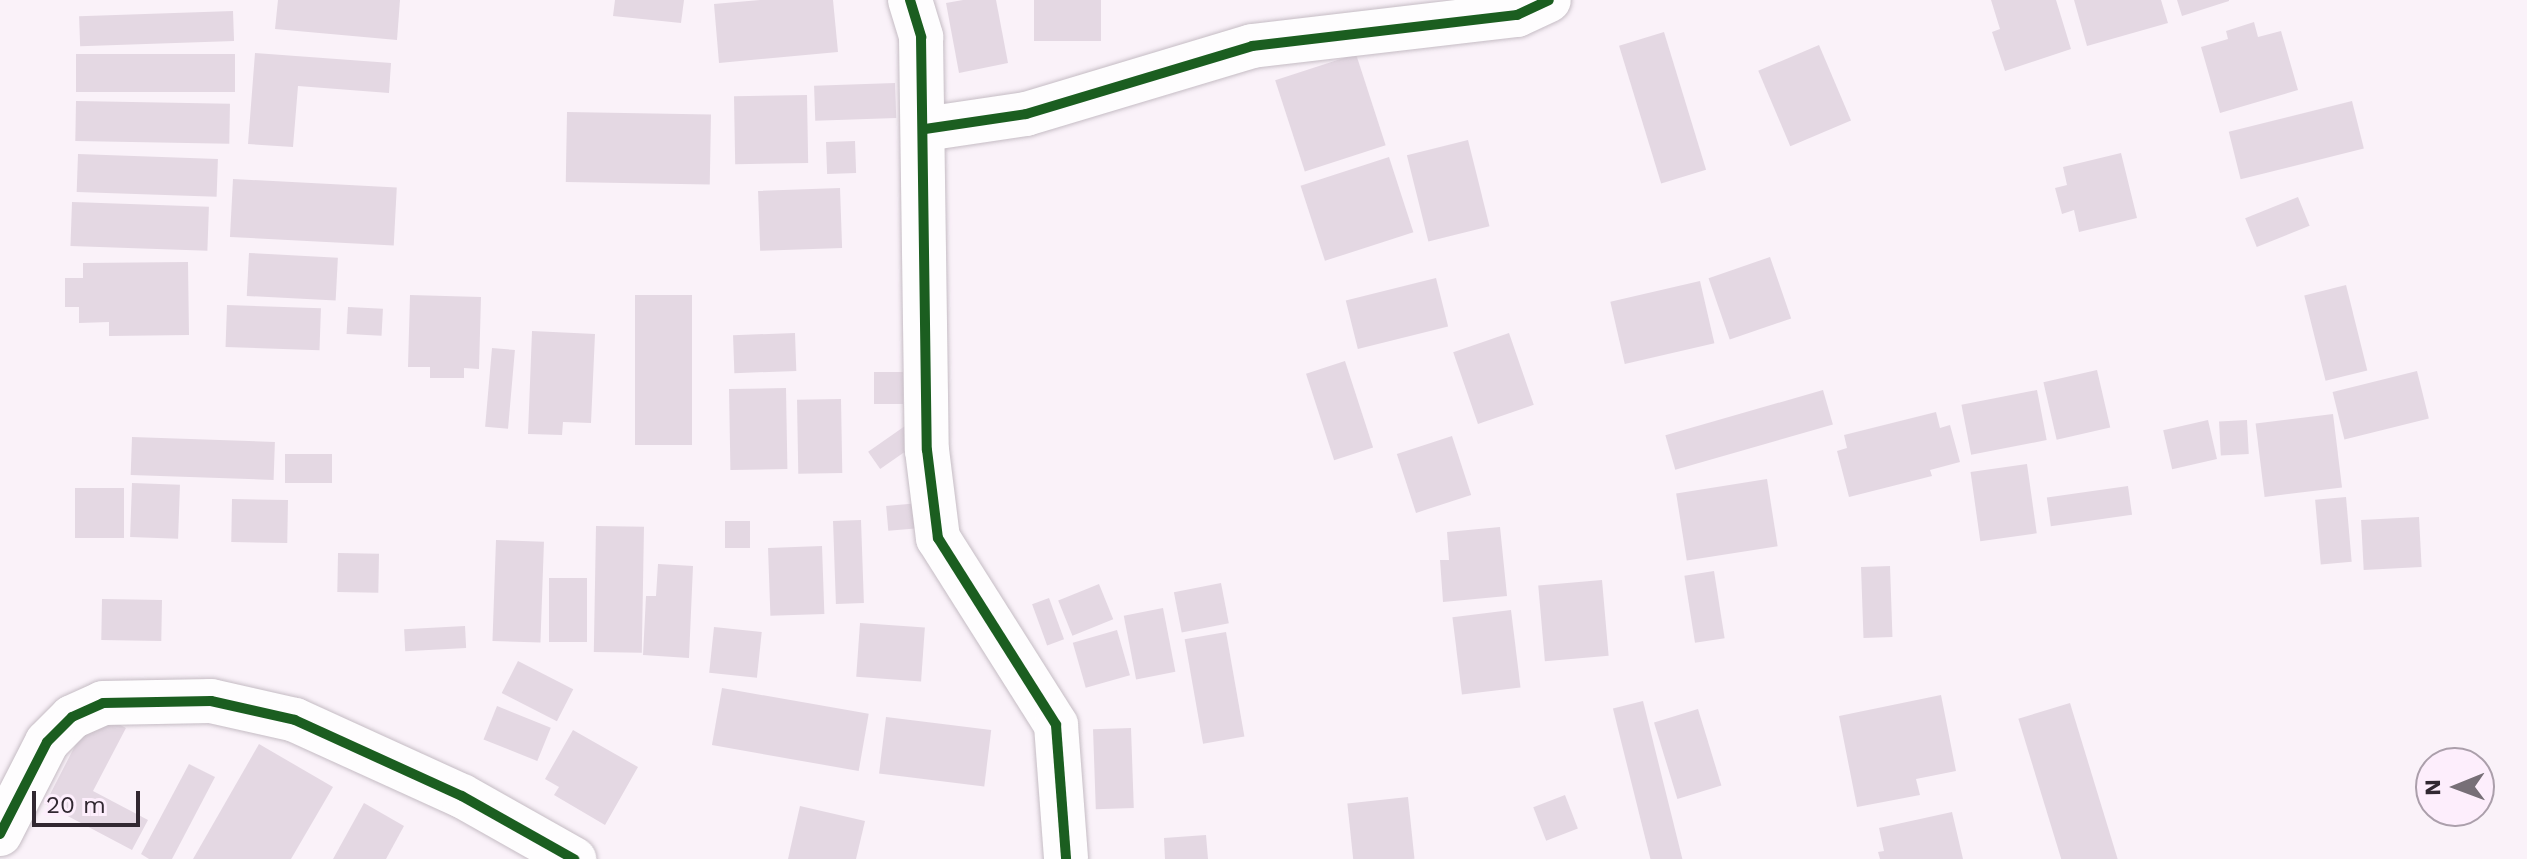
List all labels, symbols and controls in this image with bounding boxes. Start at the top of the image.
north arrow [2415,747,2495,827]
scale bar [36,775,144,825]
text: N [2420,779,2445,796]
text: 20 m [46,791,106,819]

